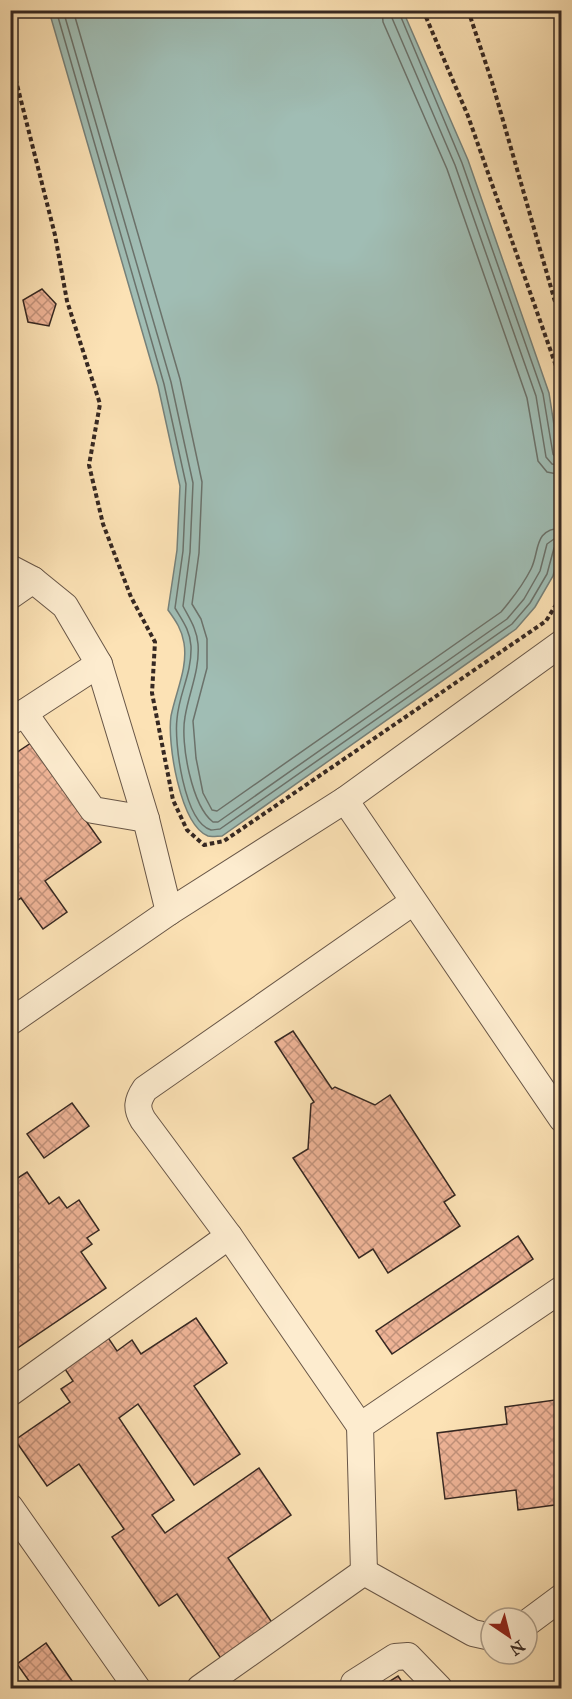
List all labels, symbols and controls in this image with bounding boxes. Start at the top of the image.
north arrow [479,1606,539,1666]
text: N [506,1636,528,1660]

